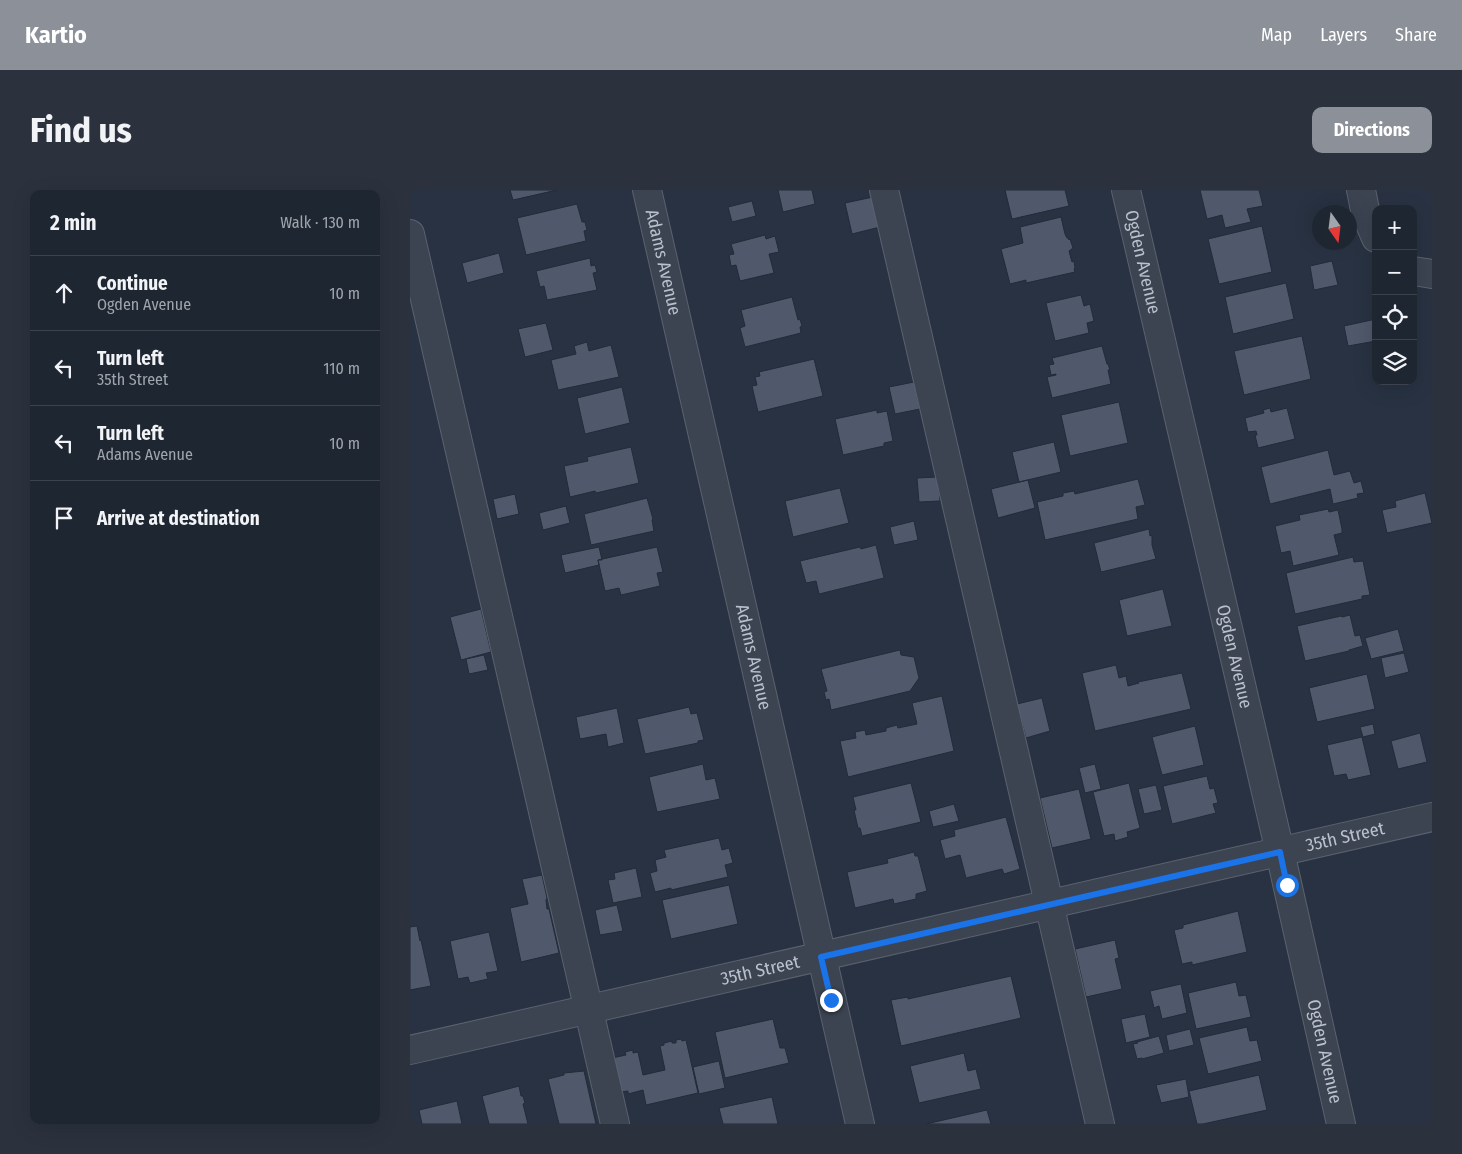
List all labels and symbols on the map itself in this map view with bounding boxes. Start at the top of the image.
north arrow [1312,205,1357,250]
street label: Adams Avenue [641,207,686,317]
street label: Ogden Avenue [1120,208,1166,316]
street label: Adams Avenue [731,602,776,712]
street label: Ogden Avenue [1212,602,1257,711]
street label: 35th Street [1303,817,1387,856]
route start [1276,874,1299,897]
street label: 35th Street [718,951,802,990]
route end [820,989,843,1012]
street label: Ogden Avenue [1302,997,1347,1106]

